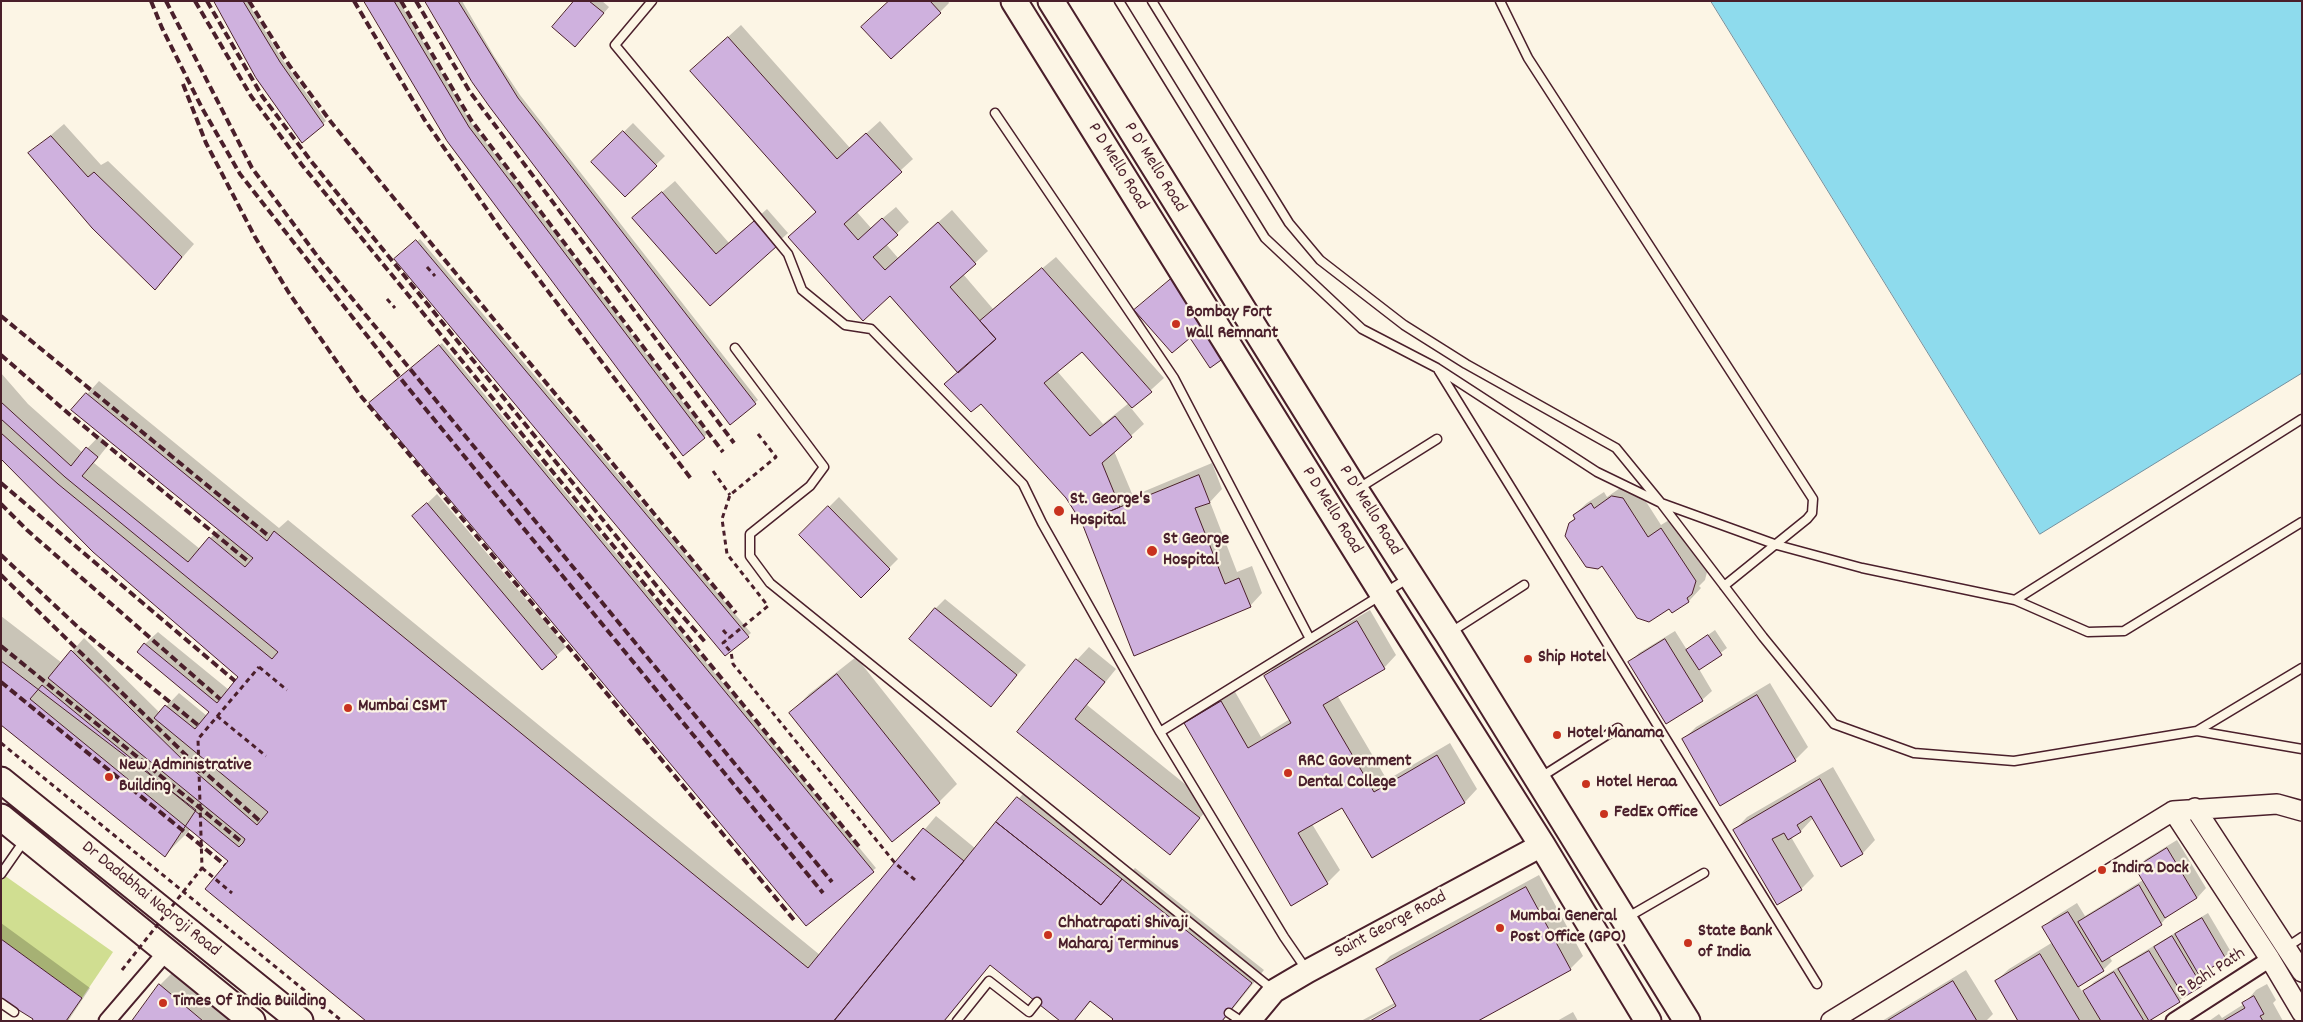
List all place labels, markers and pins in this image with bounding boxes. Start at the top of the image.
place label: Bombay Fort Wall Remnant [1186,303,1278,346]
marker: Bombay Fort Wall Remnant [1170,318,1182,330]
place label: St. George's Hospital [1070,490,1150,532]
marker: St. George's Hospital [1052,504,1066,518]
place label: St George Hospital [1163,530,1229,572]
marker: St George Hospital [1145,544,1159,558]
place label: Ship Hotel [1538,648,1606,670]
marker: Ship Hotel [1522,653,1534,665]
place label: Mumbai CSMT [358,697,447,719]
marker: Mumbai CSMT [342,702,354,714]
place label: Hotel Manama [1567,724,1664,746]
marker: Hotel Manama [1551,729,1563,741]
place label: RRC Government Dental College [1298,752,1411,794]
place label: New Administrative Building [119,756,252,799]
marker: RRC Government Dental College [1282,767,1294,779]
marker: New Administrative Building [103,771,115,783]
place label: Hotel Heraa [1596,773,1677,795]
marker: Hotel Heraa [1580,778,1592,790]
place label: FedEx Office [1614,803,1698,825]
marker: FedEx Office [1598,808,1610,820]
place label: Indira Dock [2112,859,2189,881]
marker: Indira Dock [2096,864,2108,876]
place label: Mumbai General Post Office (GPO) [1510,907,1626,950]
place label: Chhatrapati Shivaji Maharaj Terminus [1058,914,1188,956]
marker: Mumbai General Post Office (GPO) [1494,922,1506,934]
place label: State Bank of India [1698,922,1772,964]
marker: Chhatrapati Shivaji Maharaj Terminus [1042,929,1054,941]
marker: State Bank of India [1682,937,1694,949]
place label: Times Of India Building [173,992,326,1014]
marker: Times Of India Building [157,997,169,1009]

